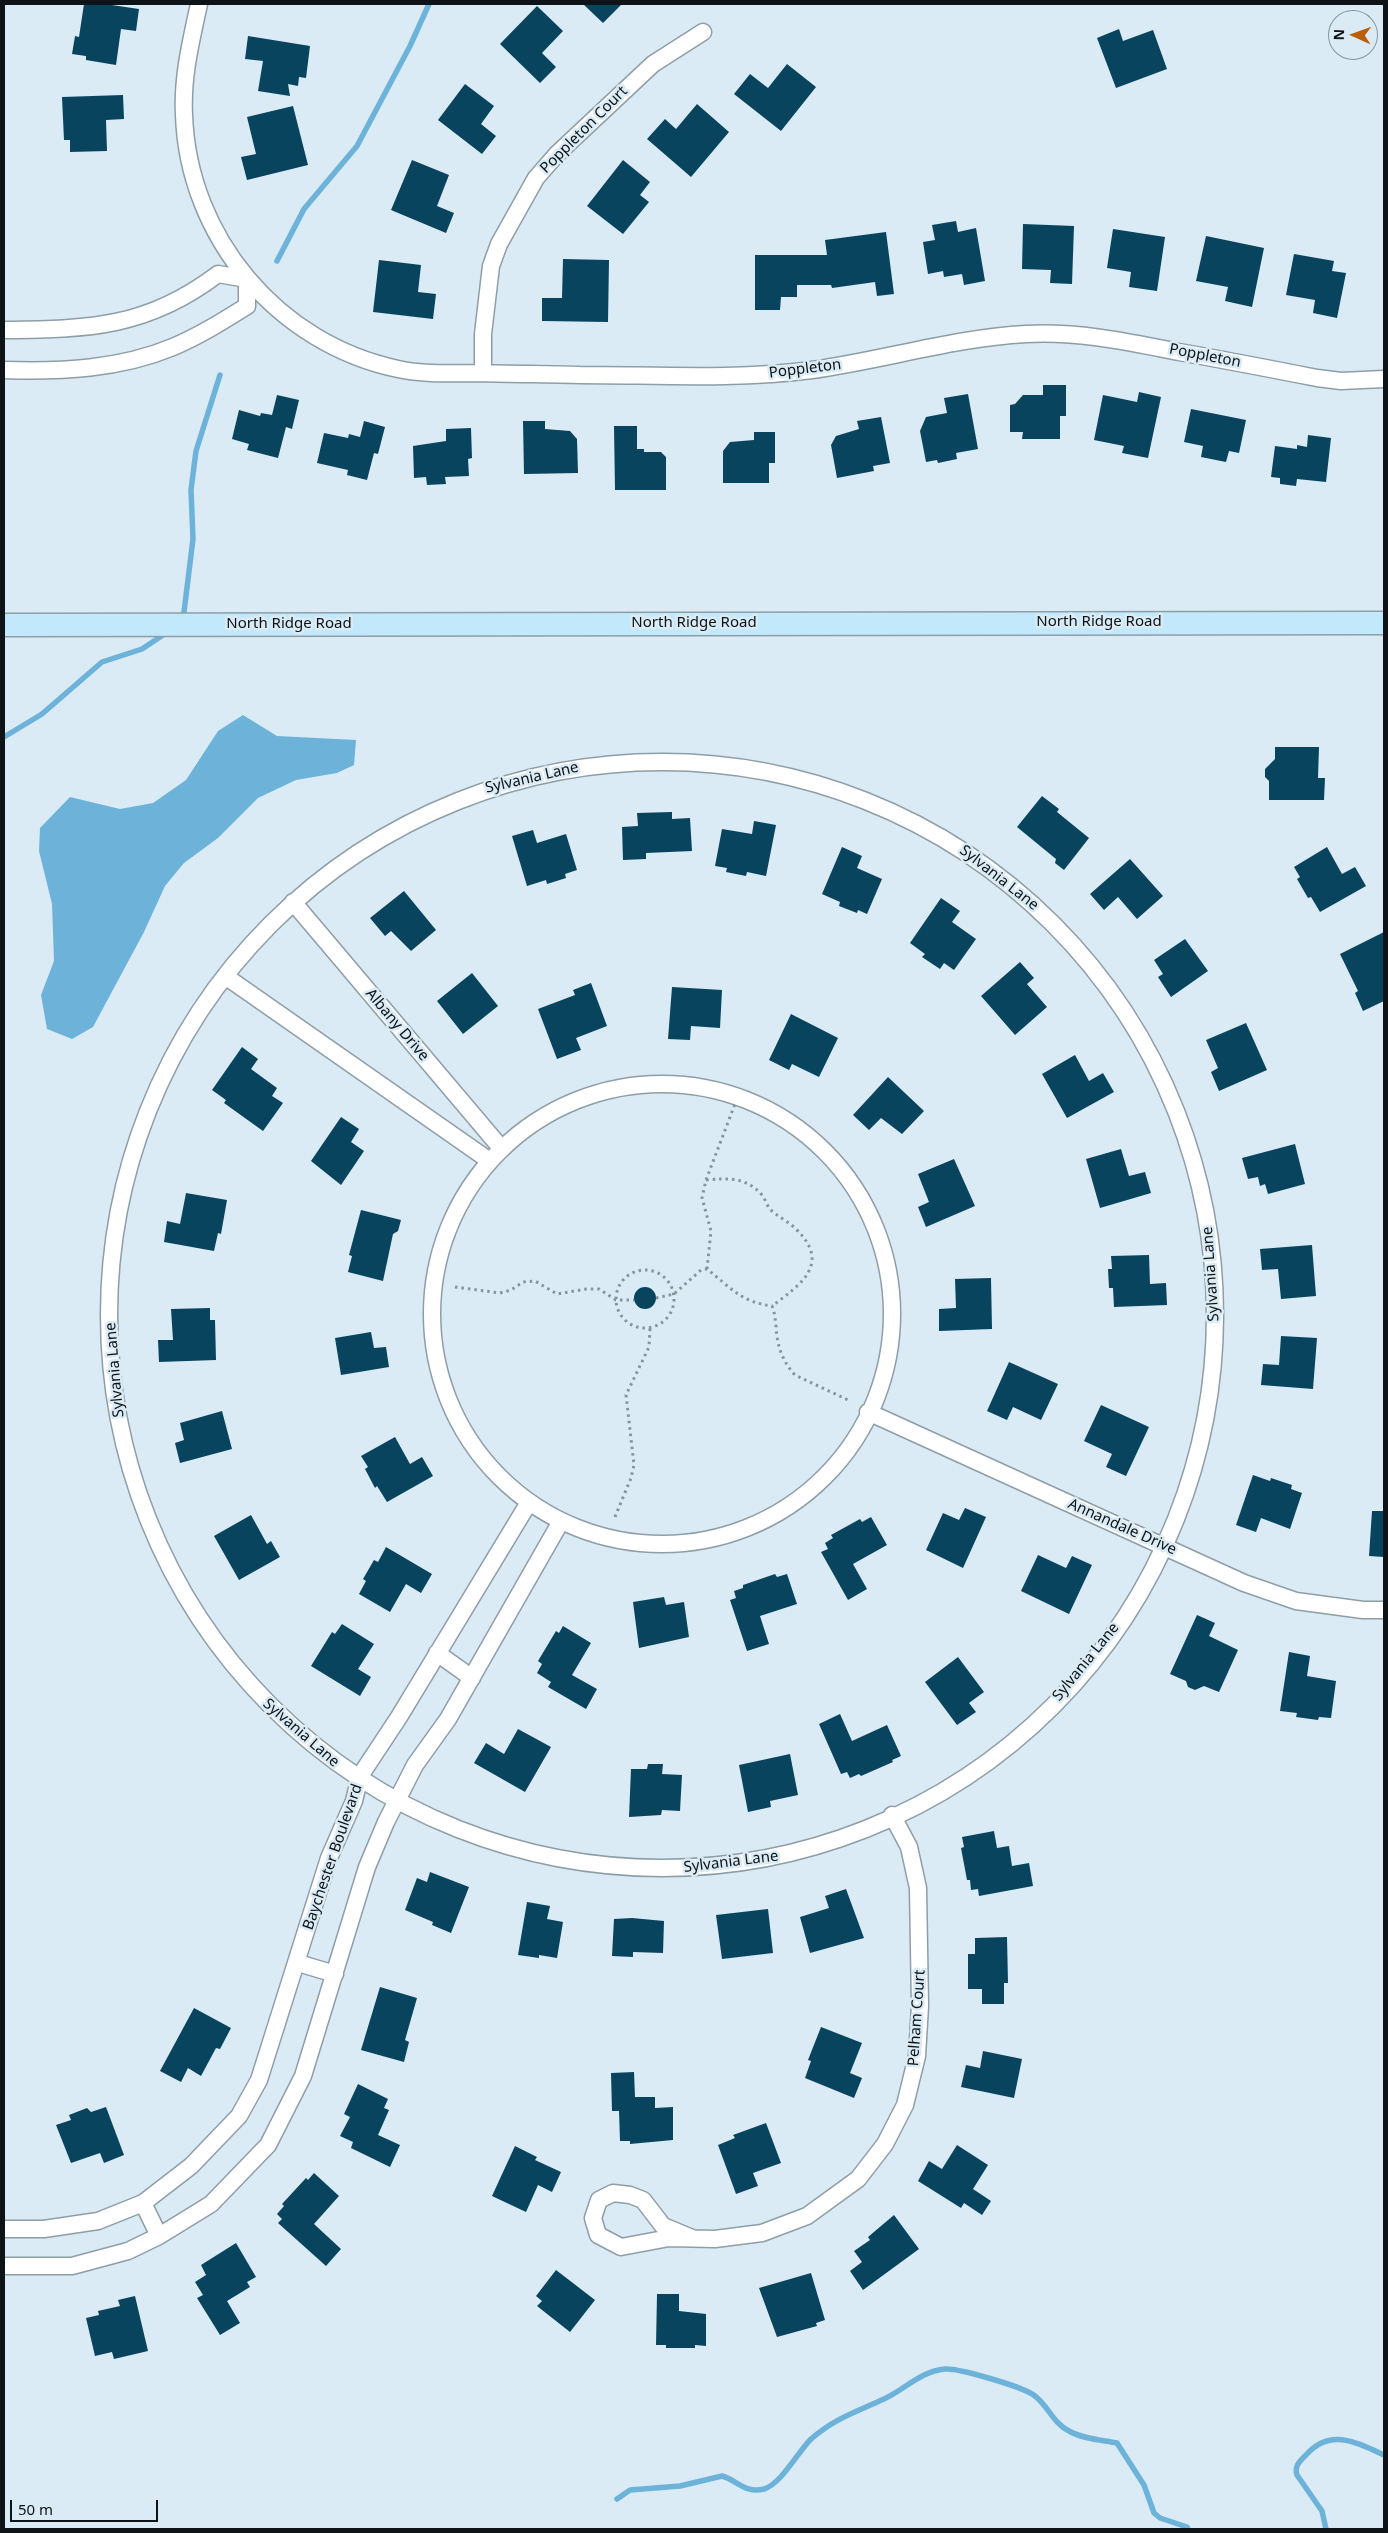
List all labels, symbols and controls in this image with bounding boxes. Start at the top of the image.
north arrow [1328,10,1378,60]
text: N [1329,28,1348,41]
street label: Poppleton Court [537,83,631,177]
street label: Poppleton [1168,340,1242,372]
street label: Poppleton [768,356,842,382]
street label: North Ridge Road [1036,613,1162,631]
street label: North Ridge Road [631,614,757,632]
street label: North Ridge Road [226,615,352,633]
street label: Sylvania Lane [484,759,580,797]
street label: Sylvania Lane [956,842,1042,914]
street label: Albany Drive [361,985,433,1065]
street label: Sylvania Lane [1199,1226,1223,1322]
street label: Sylvania Lane [102,1322,128,1418]
street label: Annandale Drive [1065,1495,1179,1559]
street label: Sylvania Lane [1049,1619,1123,1705]
street label: Sylvania Lane [259,1695,343,1771]
street label: Baychester Boulevard [300,1782,366,1932]
street label: Sylvania Lane [683,1847,779,1877]
street label: Pelham Court [905,1969,929,2067]
scale bar [12,2490,160,2522]
text: 50 m [18,2499,53,2519]

